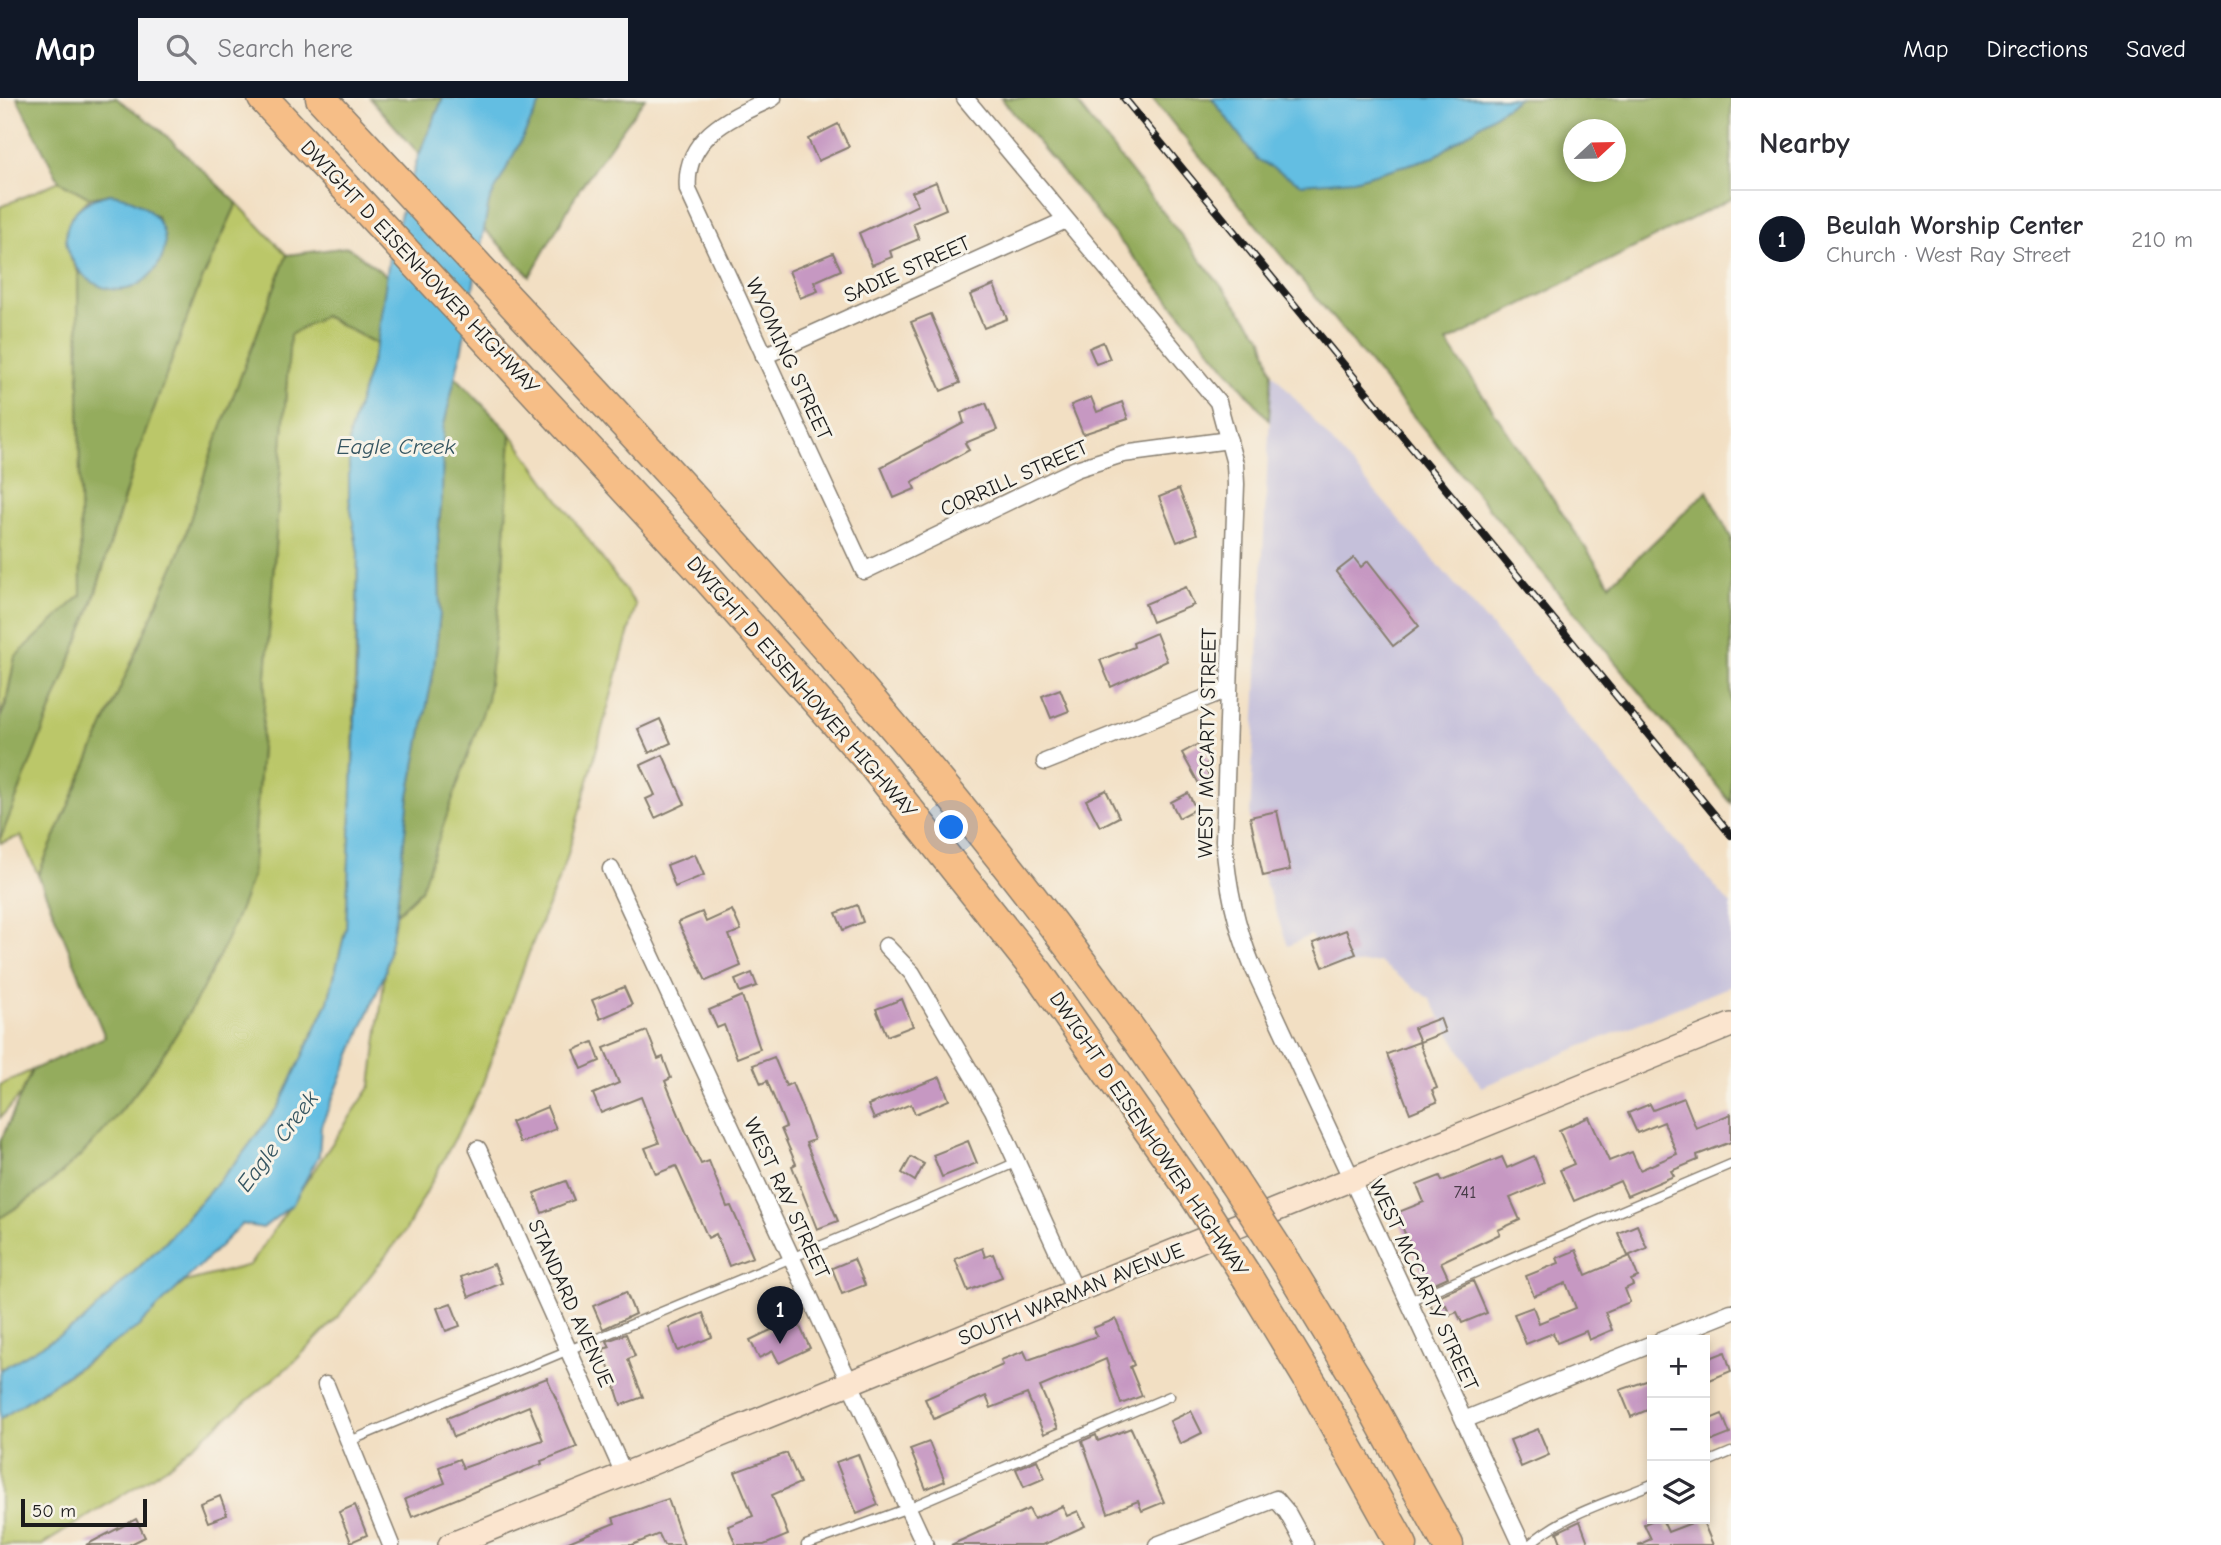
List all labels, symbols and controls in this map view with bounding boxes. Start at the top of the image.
search box [138,18,628,81]
text: Map [35,30,96,68]
icon: search [162,30,200,68]
text: Search here [218,34,353,64]
text: Map [1903,35,1949,63]
text: Directions [1987,35,2088,63]
text: Saved [2126,35,2186,63]
north arrow [1563,119,1626,182]
text: Nearby [1759,126,1850,161]
street label: DWIGHT D EISENHOWER HIGHWAY [296,135,544,399]
text: Beulah Worship Center [1826,211,2083,241]
text: 1 [1777,226,1787,253]
text: 210 m [2131,226,2193,253]
street label: SADIE STREET [840,230,974,308]
text: Church · West Ray Street [1826,241,2070,268]
street label: WYOMING STREET [741,274,837,444]
water label: Eagle Creek [337,433,456,460]
street label: CORRILL STREET [936,435,1092,521]
street label: DWIGHT D EISENHOWER HIGHWAY [682,552,922,823]
street label: WEST MCCARTY STREET [1193,628,1221,858]
your location [934,810,968,844]
street label: DWIGHT D EISENHOWER HIGHWAY [1045,987,1254,1281]
water label: Eagle Creek [231,1085,324,1197]
street label: WEST RAY STREET [739,1114,835,1282]
street label: WEST MCCARTY STREET [1364,1176,1484,1394]
house number: 741 [1454,1182,1476,1203]
street label: STANDARD AVENUE [523,1215,619,1391]
street label: SOUTH WARMAN AVENUE [955,1238,1187,1350]
pin: 1 [757,1286,803,1344]
map controls [1647,1335,1710,1524]
button: + [1647,1335,1710,1398]
button: − [1647,1398,1710,1461]
button: layers [1647,1461,1710,1524]
scale bar [21,1496,147,1528]
text: 50 m [32,1500,76,1522]

